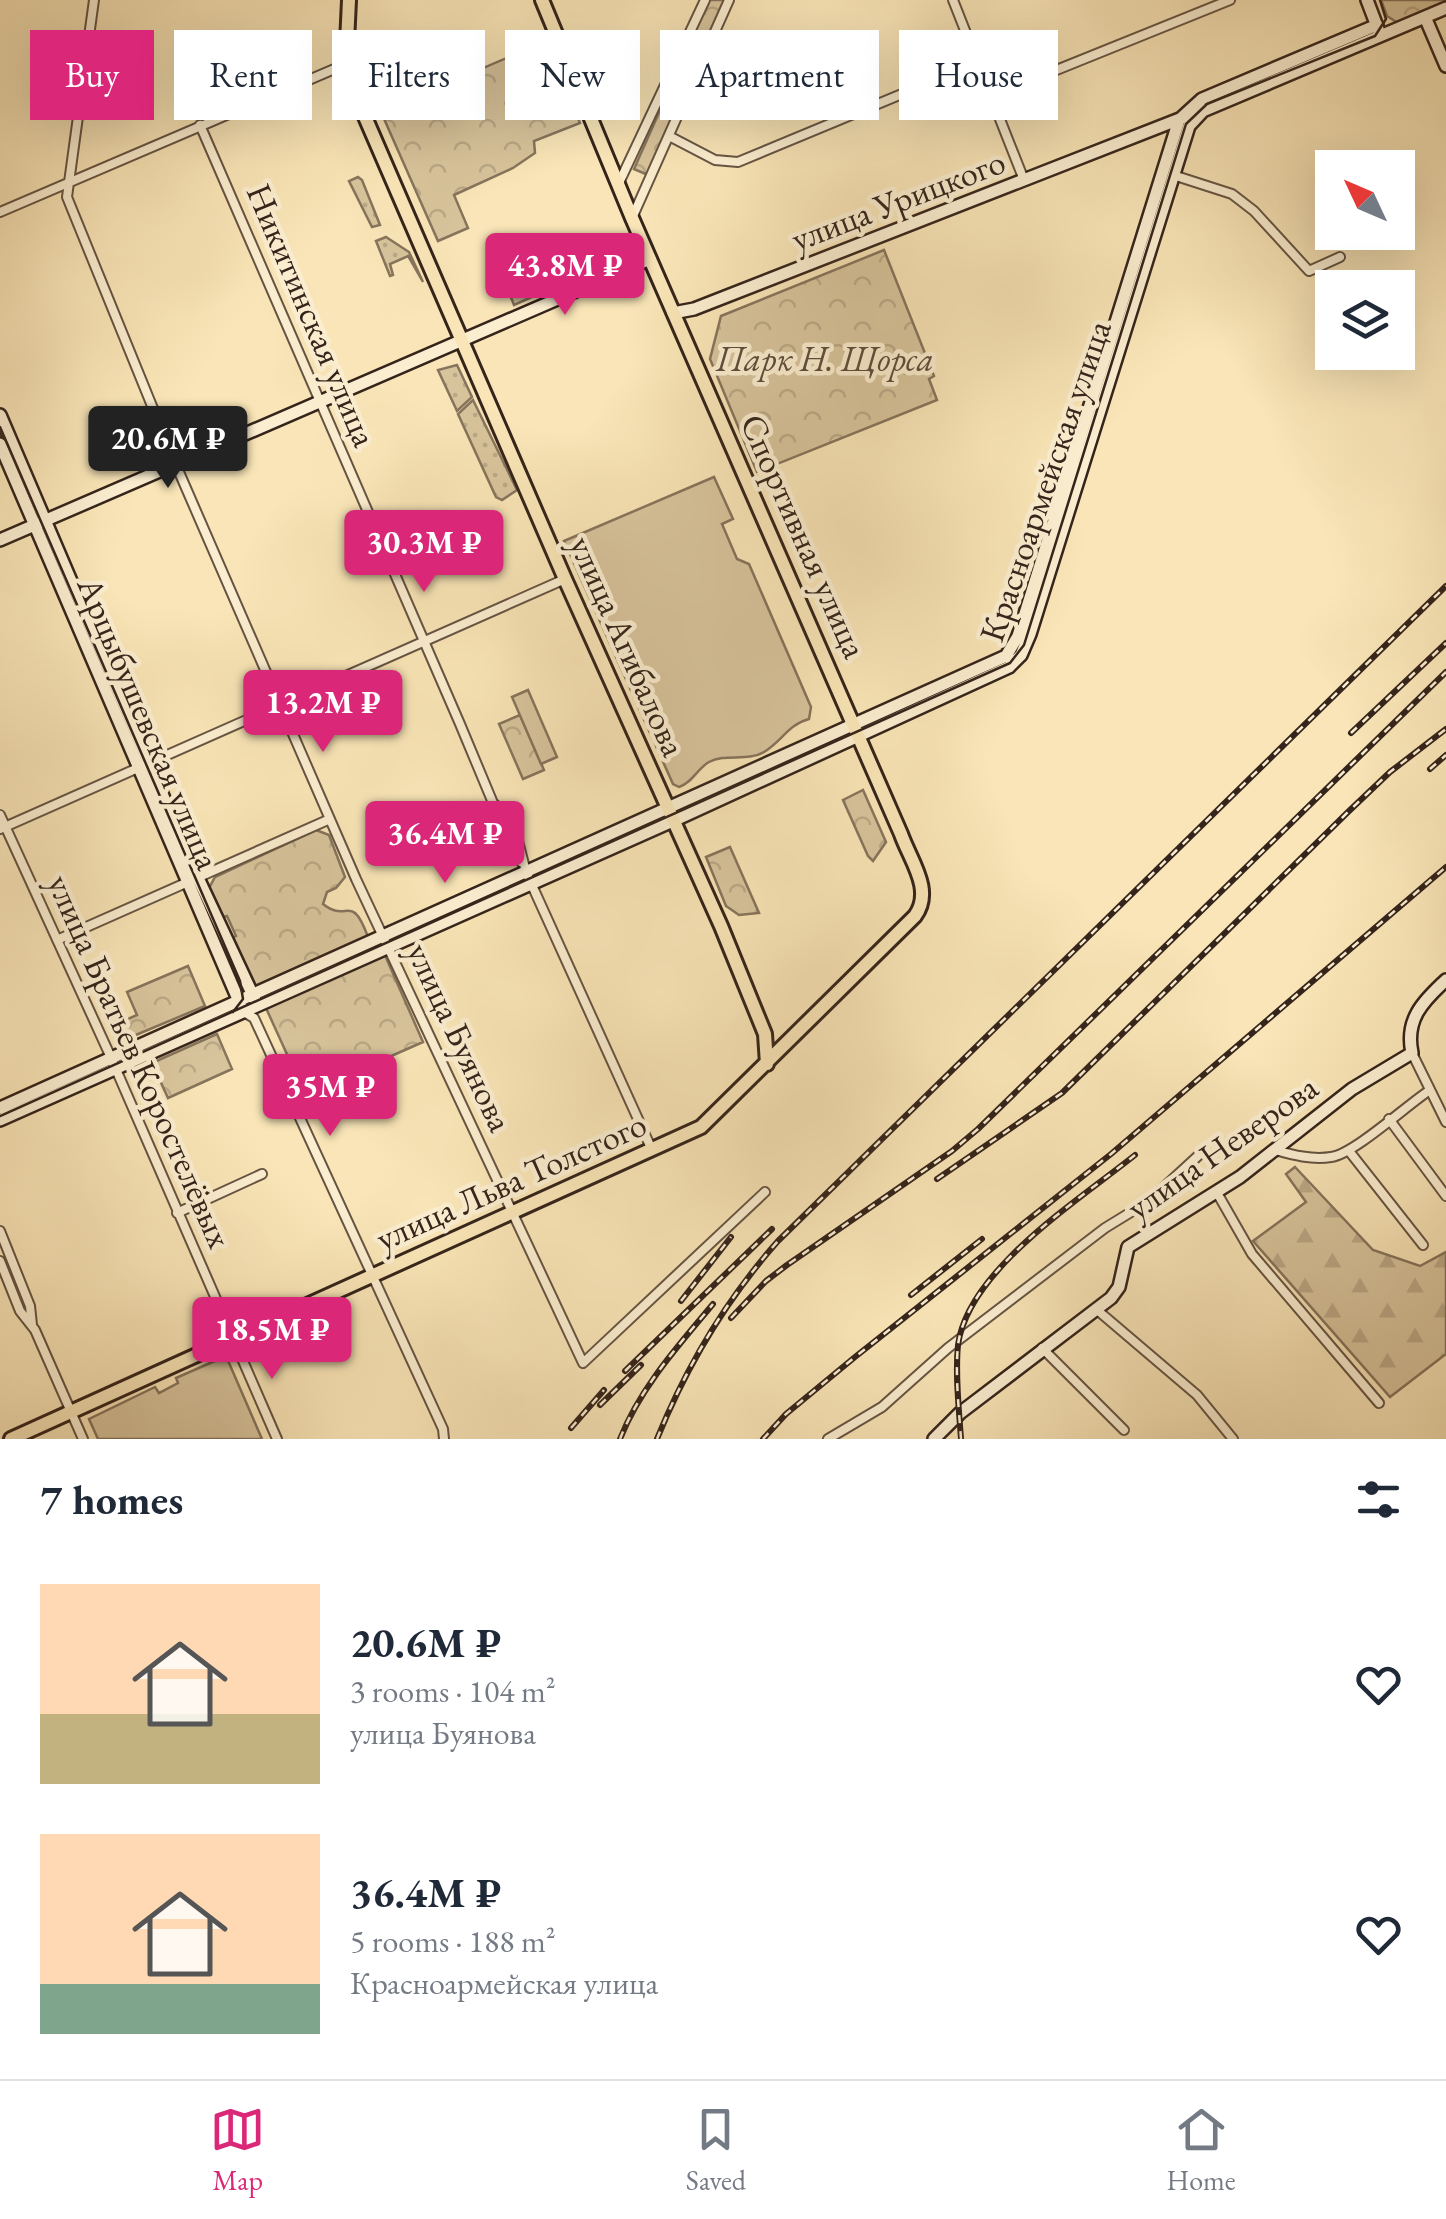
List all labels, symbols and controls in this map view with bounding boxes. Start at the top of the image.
chip: Buy [30,30,154,120]
chip: Rent [174,30,312,120]
chip: Filters [332,30,485,120]
chip: New [505,30,640,120]
chip: Apartment [660,30,879,120]
chip: House [899,30,1058,120]
street label: улица Урицкого [784,138,1012,262]
north arrow [1315,150,1415,250]
map controls [1315,150,1415,370]
street label: Никитинская улица [236,177,388,454]
pin: 43.8M ₽ [473,233,657,318]
text: 43.8M ₽ [507,244,623,286]
button: layers [1315,270,1415,370]
street label: Красноармейская улица [968,314,1122,648]
park label: Парк Н. Щорса [715,336,934,382]
pin: 20.6M ₽ [76,406,260,491]
street label: Спортивная улица [730,407,878,665]
text: 20.6M ₽ [110,417,226,459]
pin: 30.3M ₽ [332,510,516,595]
text: 30.3M ₽ [366,521,482,563]
street label: улица Агибалова [559,529,697,763]
street label: Арцыбушевская улица [66,569,231,876]
pin: 13.2M ₽ [231,670,415,755]
text: 13.2M ₽ [265,681,381,723]
pin: 36.4M ₽ [353,801,537,886]
text: 36.4M ₽ [387,812,503,854]
street label: улица Братьев Коростелёвых [37,867,243,1255]
street label: улица Буянова [396,935,524,1139]
pin: 35M ₽ [260,1054,400,1139]
street label: улица Неверова [1117,1064,1327,1230]
text: 35M ₽ [285,1065,375,1107]
street label: улица Льва Толстого [368,1101,654,1261]
pin: 18.5M ₽ [180,1297,364,1382]
text: 18.5M ₽ [214,1308,330,1350]
text: 7 homes [40,1472,183,1527]
icon: filters [1351,1472,1406,1527]
text: 20.6M ₽ [350,1615,501,1670]
icon: home [120,1624,240,1744]
icon: heart [1351,1657,1406,1712]
text: 3 rooms · 104 m² [350,1670,556,1712]
text: улица Буянова [350,1712,536,1754]
text: 36.4M ₽ [350,1865,501,1920]
icon: home [120,1874,240,1994]
icon: heart [1351,1907,1406,1962]
text: 5 rooms · 188 m² [350,1920,556,1962]
text: Красноармейская улица [350,1962,658,2004]
tab: Map [210,2102,265,2198]
tab: Saved [686,2102,746,2198]
tab: Home [1166,2102,1236,2198]

